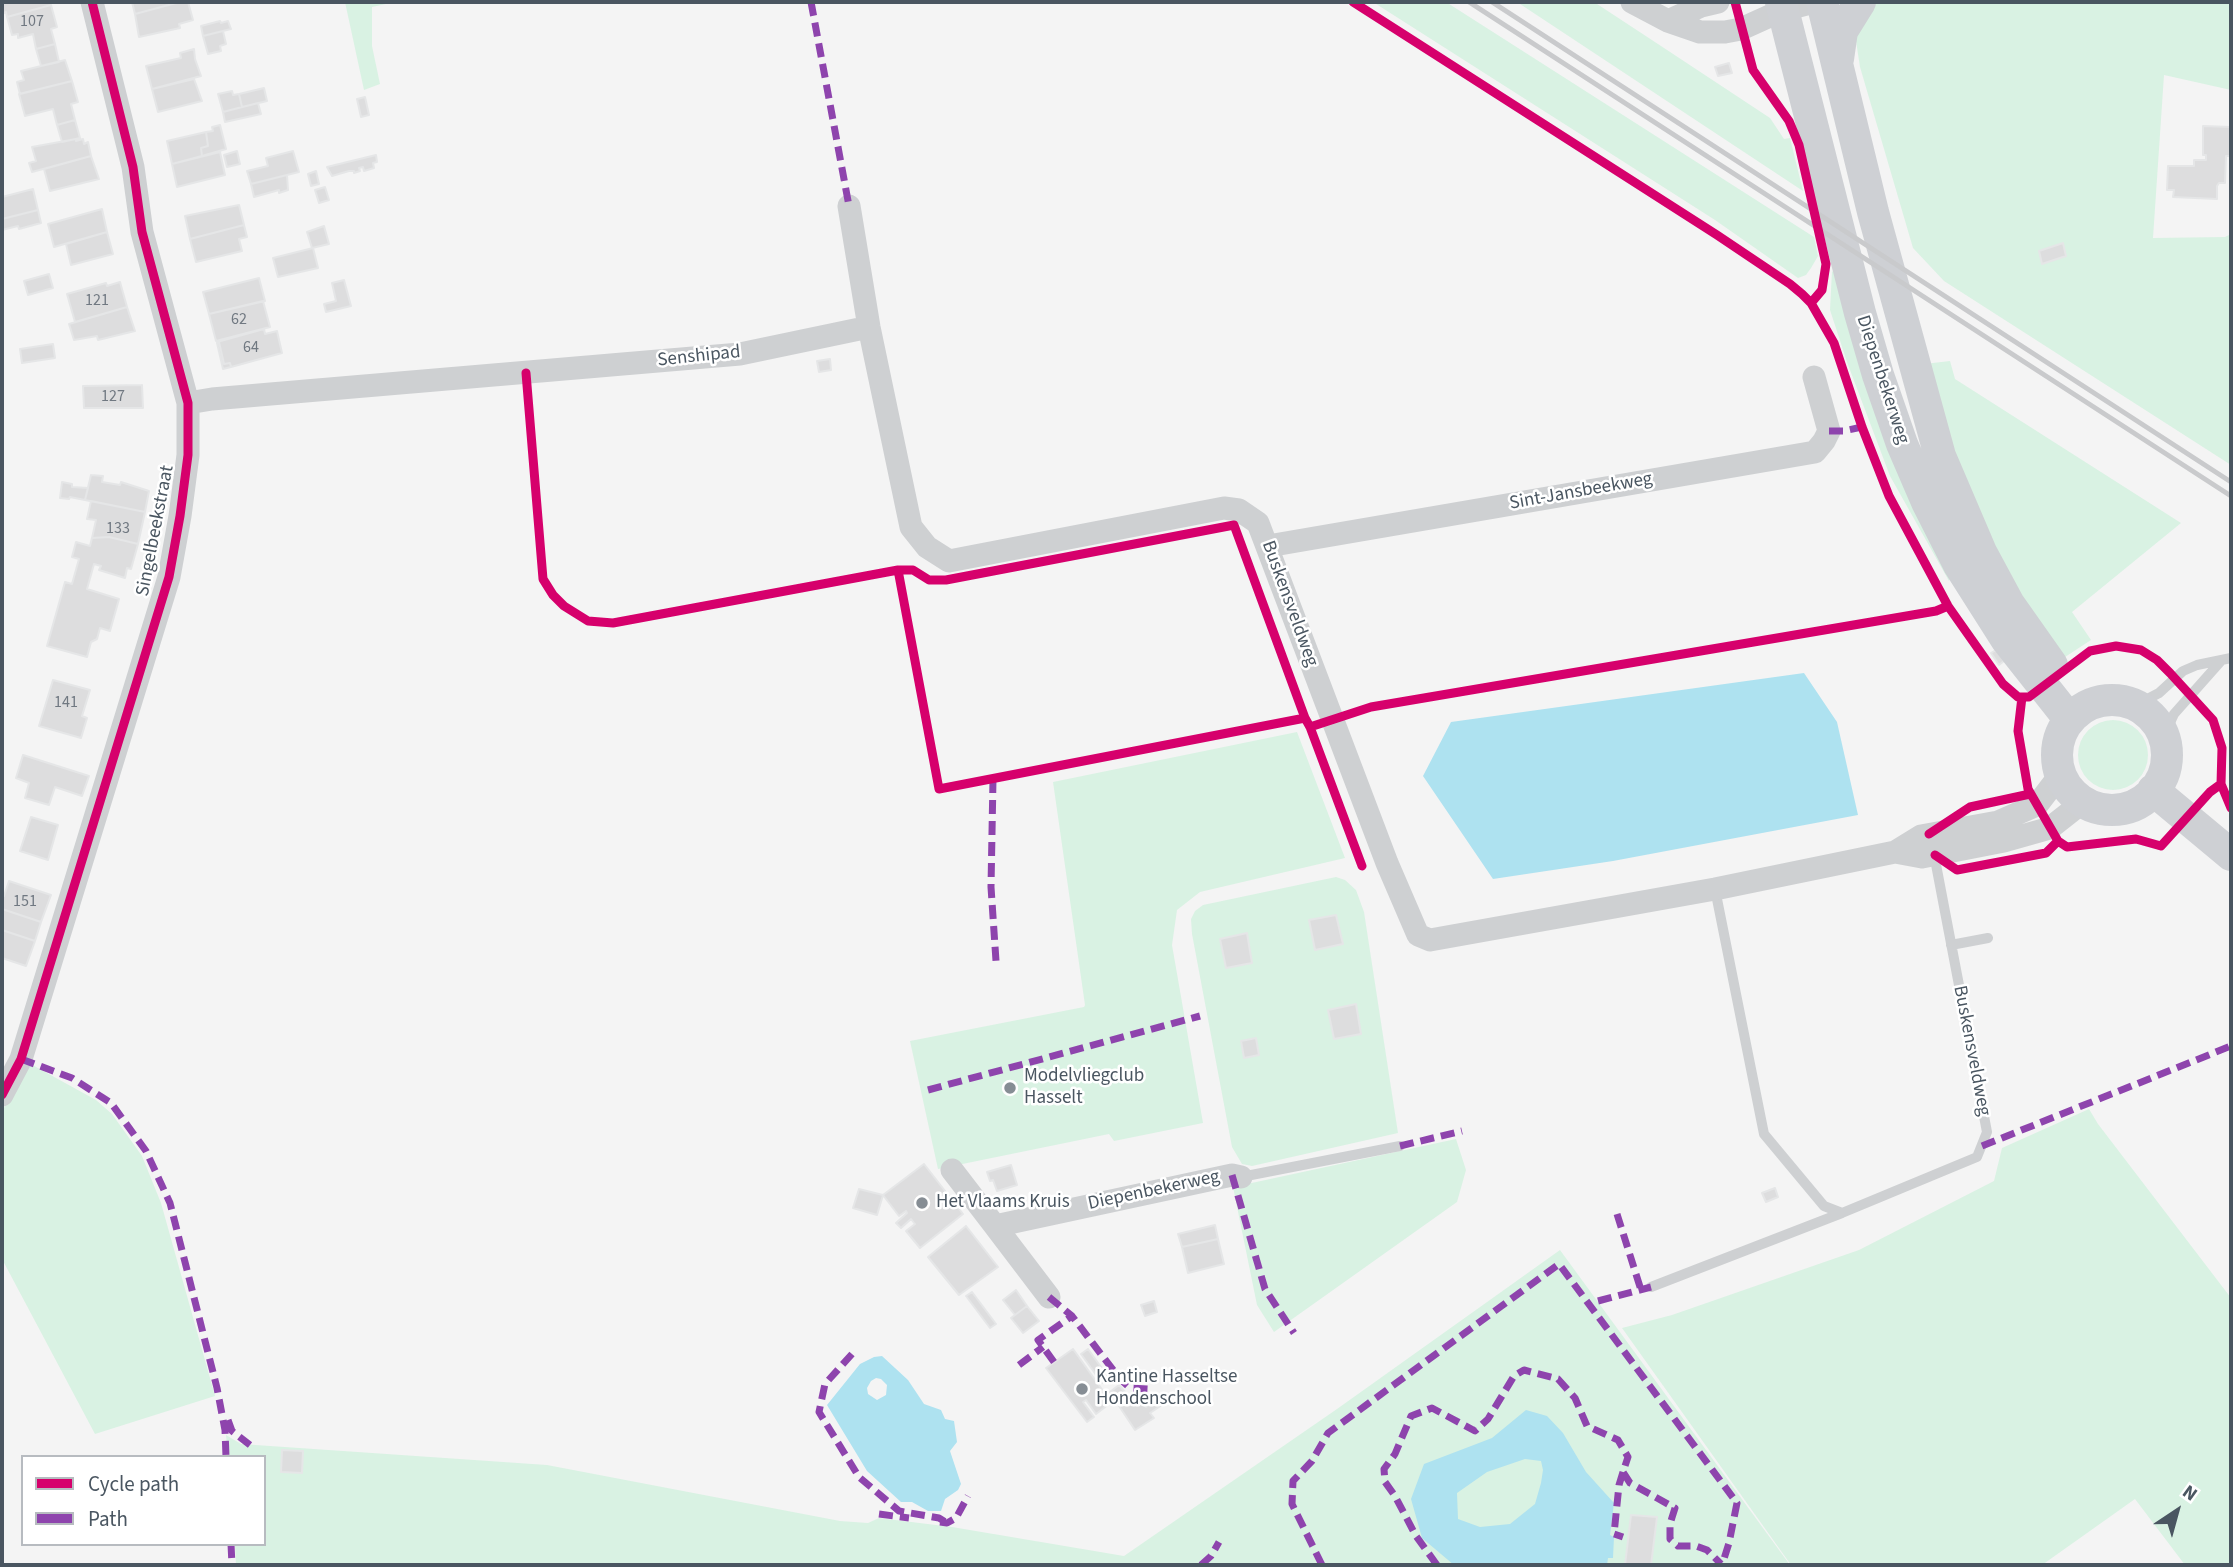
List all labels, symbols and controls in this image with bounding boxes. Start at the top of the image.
house number: 107 [20,12,44,32]
house number: 121 [85,291,109,311]
house number: 62 [231,310,247,330]
street label: Diepenbekerweg [1850,313,1914,447]
house number: 64 [243,338,259,358]
street label: Senshipad [656,341,742,373]
house number: 127 [101,387,125,407]
street label: Singelbeekstraat [132,464,180,598]
street label: Sint-Jansbeekweg [1508,468,1654,516]
house number: 133 [106,519,130,539]
street label: Buskensveldweg [1256,538,1322,670]
house number: 141 [54,693,78,713]
house number: 151 [13,892,37,912]
street label: Buskensveldweg [1947,984,1995,1118]
place label: Modelvliegclub Hasselt [1024,1066,1144,1110]
marker: Modelvliegclub Hasselt [1002,1080,1018,1096]
street label: Diepenbekerweg [1086,1166,1222,1216]
place label: Het Vlaams Kruis [936,1192,1070,1214]
marker: Het Vlaams Kruis [914,1195,930,1211]
place label: Kantine Hasseltse Hondenschool [1096,1367,1237,1411]
marker: Kantine Hasseltse Hondenschool [1074,1381,1090,1397]
legend [21,1455,266,1546]
text: Cycle path [88,1469,179,1499]
north arrow [2142,1476,2212,1546]
text: N [2177,1479,2203,1508]
text: Path [88,1504,128,1534]

